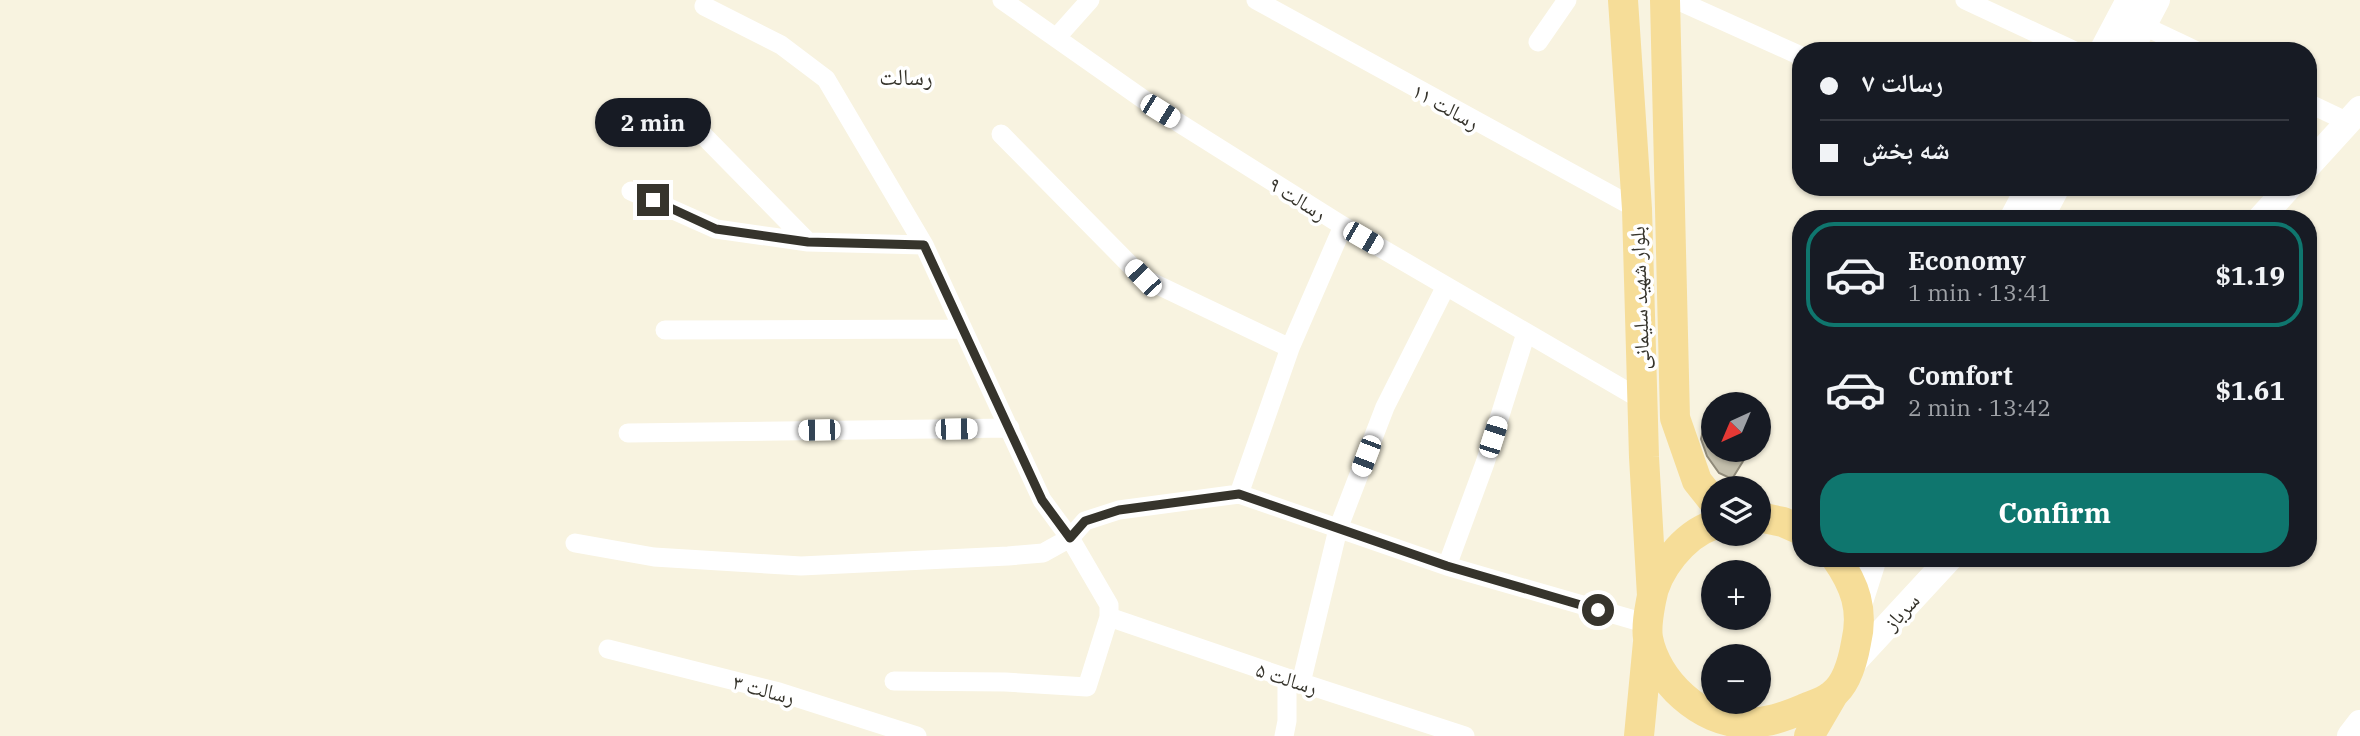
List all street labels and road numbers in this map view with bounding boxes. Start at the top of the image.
street label: رسالت ۱۱ [1407,76,1485,136]
street label: رسالت ۹ [1264,169,1332,227]
street label: بلوار شهید سلیمانی [1623,226,1655,370]
street label: سرباز [1876,586,1925,636]
street label: رسالت ۵ [1253,655,1321,701]
street label: رسالت ۳ [730,667,798,711]

